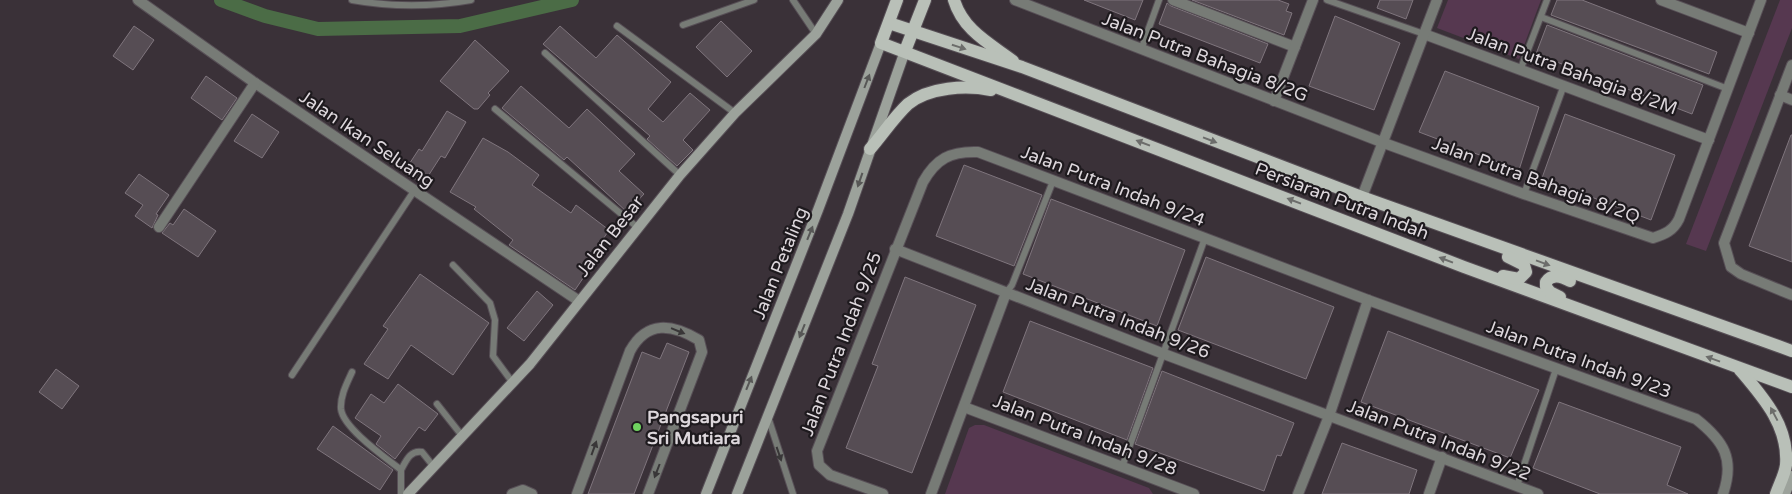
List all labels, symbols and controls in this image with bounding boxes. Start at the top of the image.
street label: Jalan Putra Bahagia 8/2G [1099,8,1311,106]
street label: Jalan Putra Bahagia 8/2M [1464,23,1680,119]
one-way arrow [952,43,967,51]
one-way arrow [864,73,871,88]
street label: Jalan Ikan Seluang [295,86,439,192]
street label: Jalan Putra Bahagia 8/2Q [1429,132,1643,228]
one-way arrow [1202,137,1217,144]
one-way arrow [1135,139,1150,146]
street label: Jalan Putra Indah 9/24 [1018,141,1208,231]
street label: Persiaran Putra Indah [1252,158,1432,244]
one-way arrow [855,172,863,187]
street label: Jalan Besar [571,191,649,281]
one-way arrow [1287,197,1302,204]
street label: Jalan Petaling [748,204,812,322]
one-way arrow [806,225,814,240]
street label: Jalan Putra Indah 9/25 [796,249,886,439]
one-way arrow [1438,256,1453,264]
one-way arrow [1536,259,1551,267]
street label: Jalan Putra Indah 9/26 [1023,273,1213,363]
street label: Jalan Putra Indah 9/23 [1484,315,1674,403]
one-way arrow [797,324,805,339]
one-way arrow [671,327,685,335]
one-way arrow [1705,355,1720,363]
one-way arrow [746,376,754,391]
street label: Jalan Putra Indah 9/28 [990,390,1180,480]
street label: Jalan Putra Indah 9/22 [1344,395,1534,485]
place label: Pangsapuri Sri Mutiara [647,406,744,449]
one-way arrow [1770,407,1778,422]
marker: Pangsapuri Sri Mutiara [631,421,643,433]
one-way arrow [590,440,598,455]
one-way arrow [775,447,783,462]
one-way arrow [653,464,661,479]

